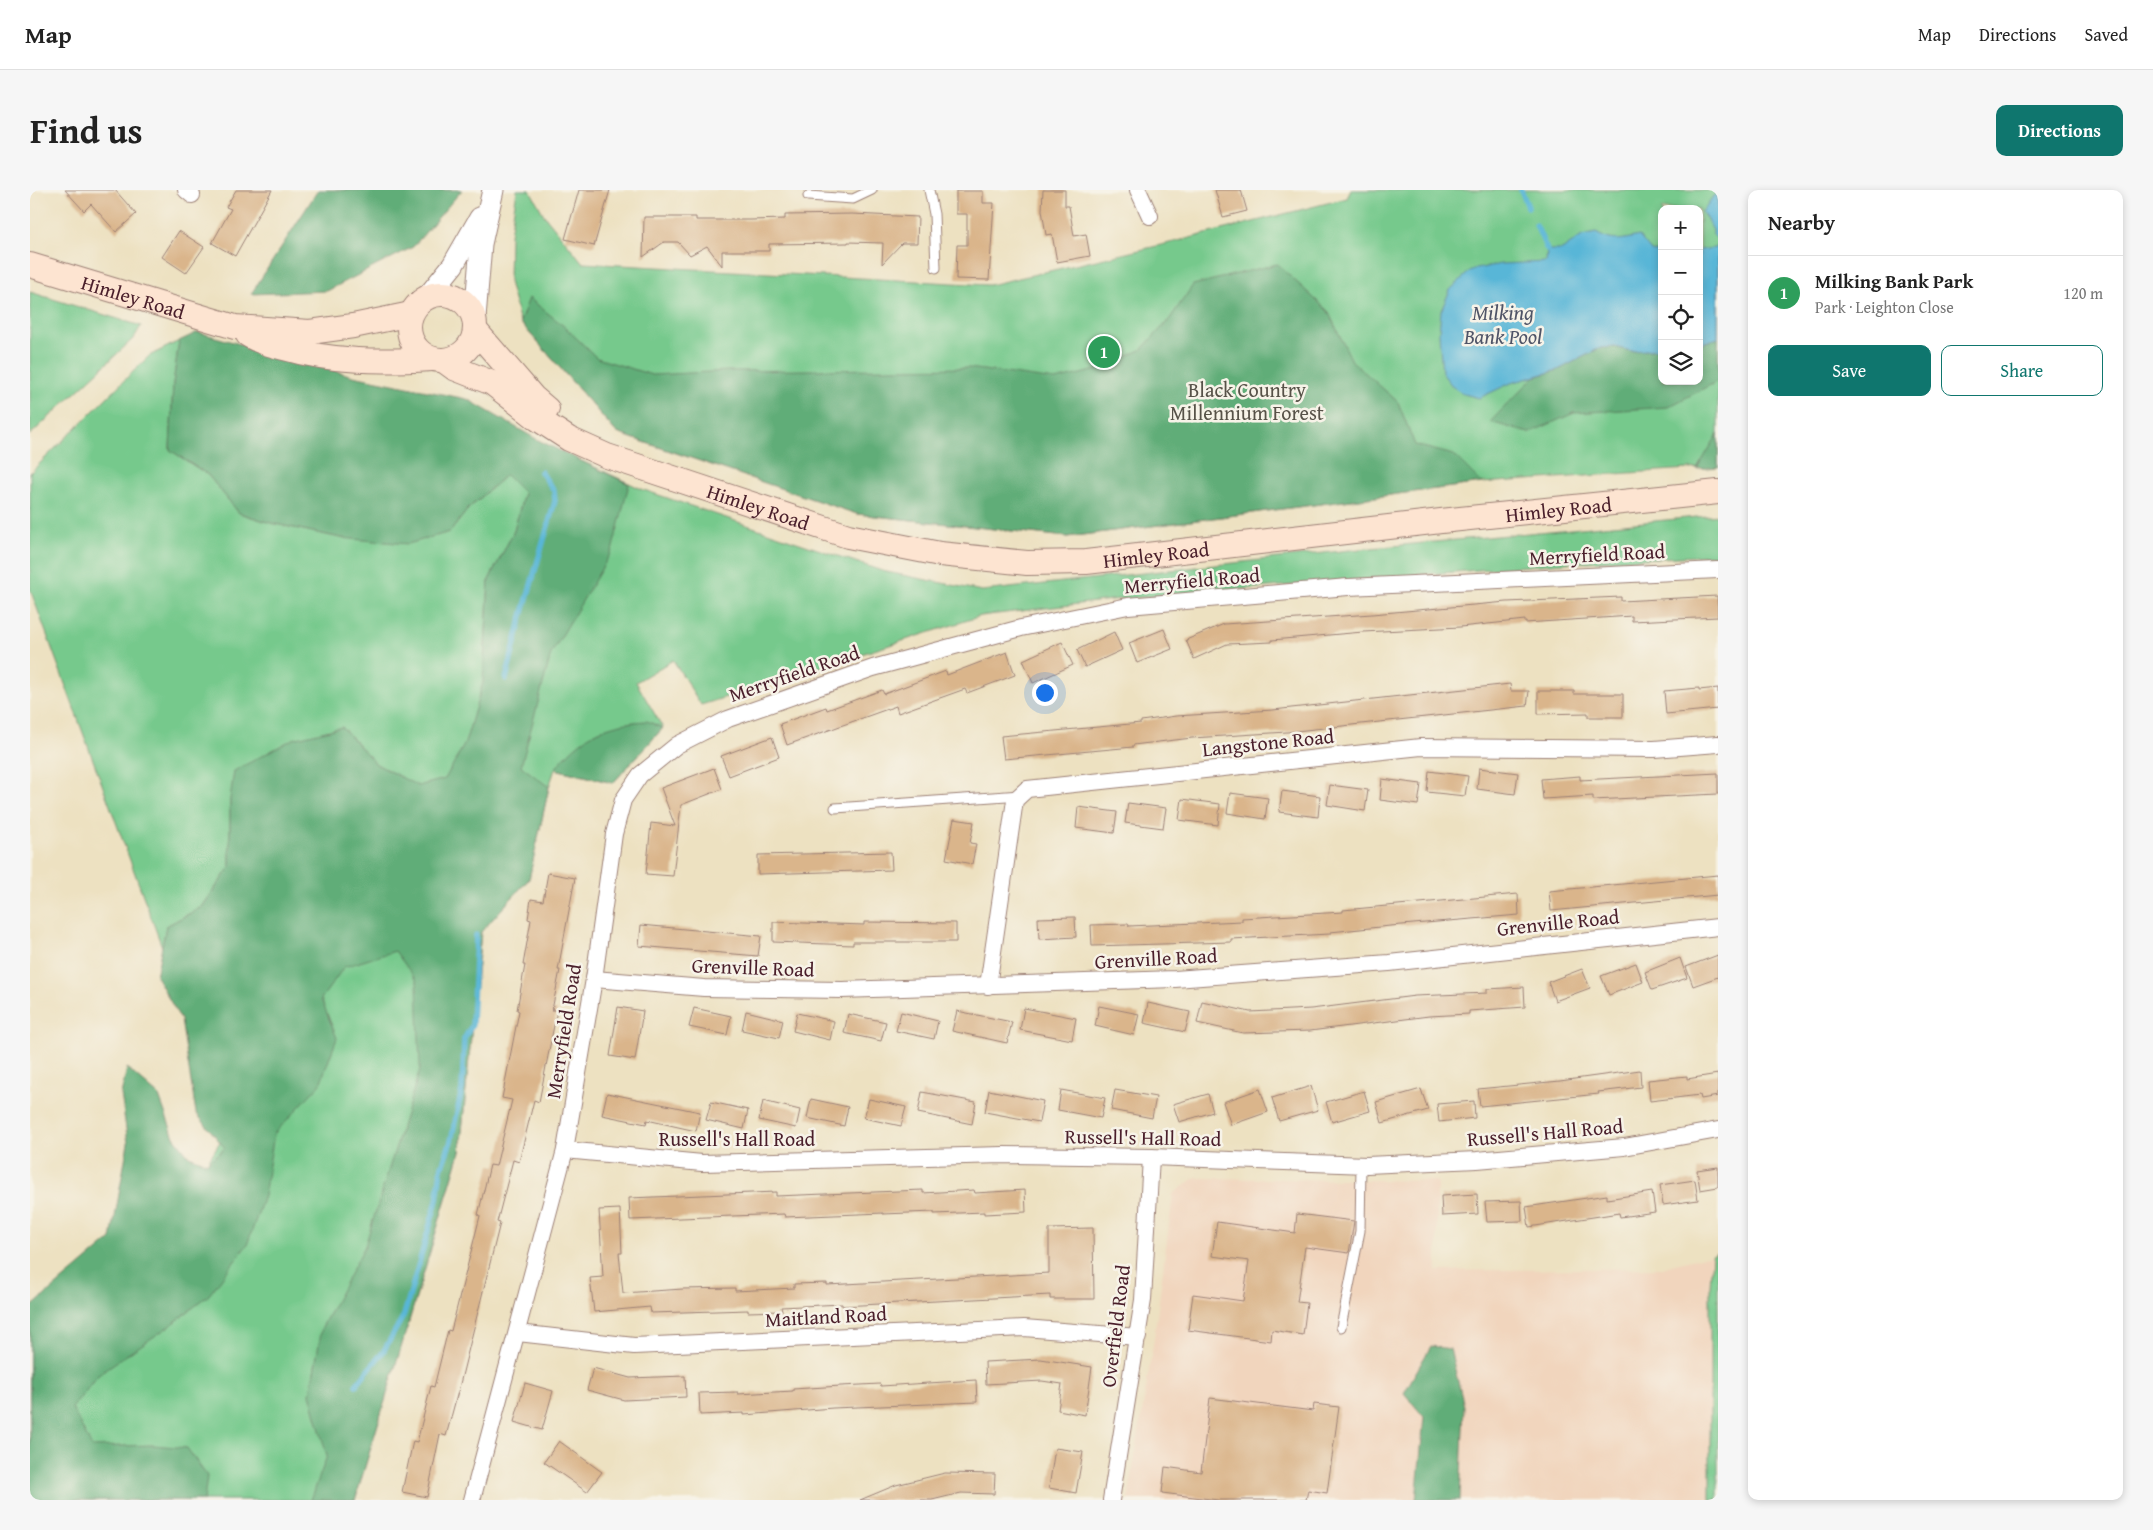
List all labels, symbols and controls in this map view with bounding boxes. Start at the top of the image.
text: Map [25,17,72,52]
text: Map [1918,21,1951,48]
text: Directions [1979,21,2056,48]
text: Saved [2084,21,2128,48]
text: Find us [30,105,143,156]
button: Directions [1996,105,2123,156]
map controls [1658,205,1703,385]
button: + [1658,205,1703,250]
text: Nearby [1768,207,1835,238]
button: − [1658,250,1703,295]
street label: Himley Road [78,267,189,326]
text: Milking Bank Park [1815,267,1973,295]
text: 1 [1780,281,1788,305]
text: 120 m [2063,281,2103,305]
button: locate [1658,295,1703,340]
text: Park · Leighton Close [1815,295,1954,319]
water label: Milking Bank Pool [1463,297,1542,352]
pin: 1 [1088,333,1120,371]
button: layers [1658,340,1703,385]
button: Save [1768,345,1931,396]
button: Share [1941,345,2103,396]
park label: Black Country Millennium Forest [1170,375,1324,427]
street label: Himley Road [703,476,814,537]
street label: Himley Road [1504,489,1613,529]
street label: Himley Road [1101,533,1211,574]
street label: Merryfield Road [1528,536,1666,572]
street label: Merryfield Road [1123,560,1261,600]
street label: Merryfield Road [725,637,863,709]
your location [1032,680,1058,706]
street label: Langstone Road [1201,721,1336,763]
street label: Grenville Road [1495,901,1621,943]
street label: Grenville Road [1094,940,1218,976]
street label: Grenville Road [691,950,815,984]
street label: Merryfield Road [538,961,588,1101]
street label: Russell's Hall Road [1466,1111,1625,1153]
street label: Russell's Hall Road [1064,1121,1222,1153]
street label: Russell's Hall Road [659,1124,816,1153]
street label: Overfield Road [1093,1263,1137,1389]
street label: Maitland Road [764,1298,888,1334]

